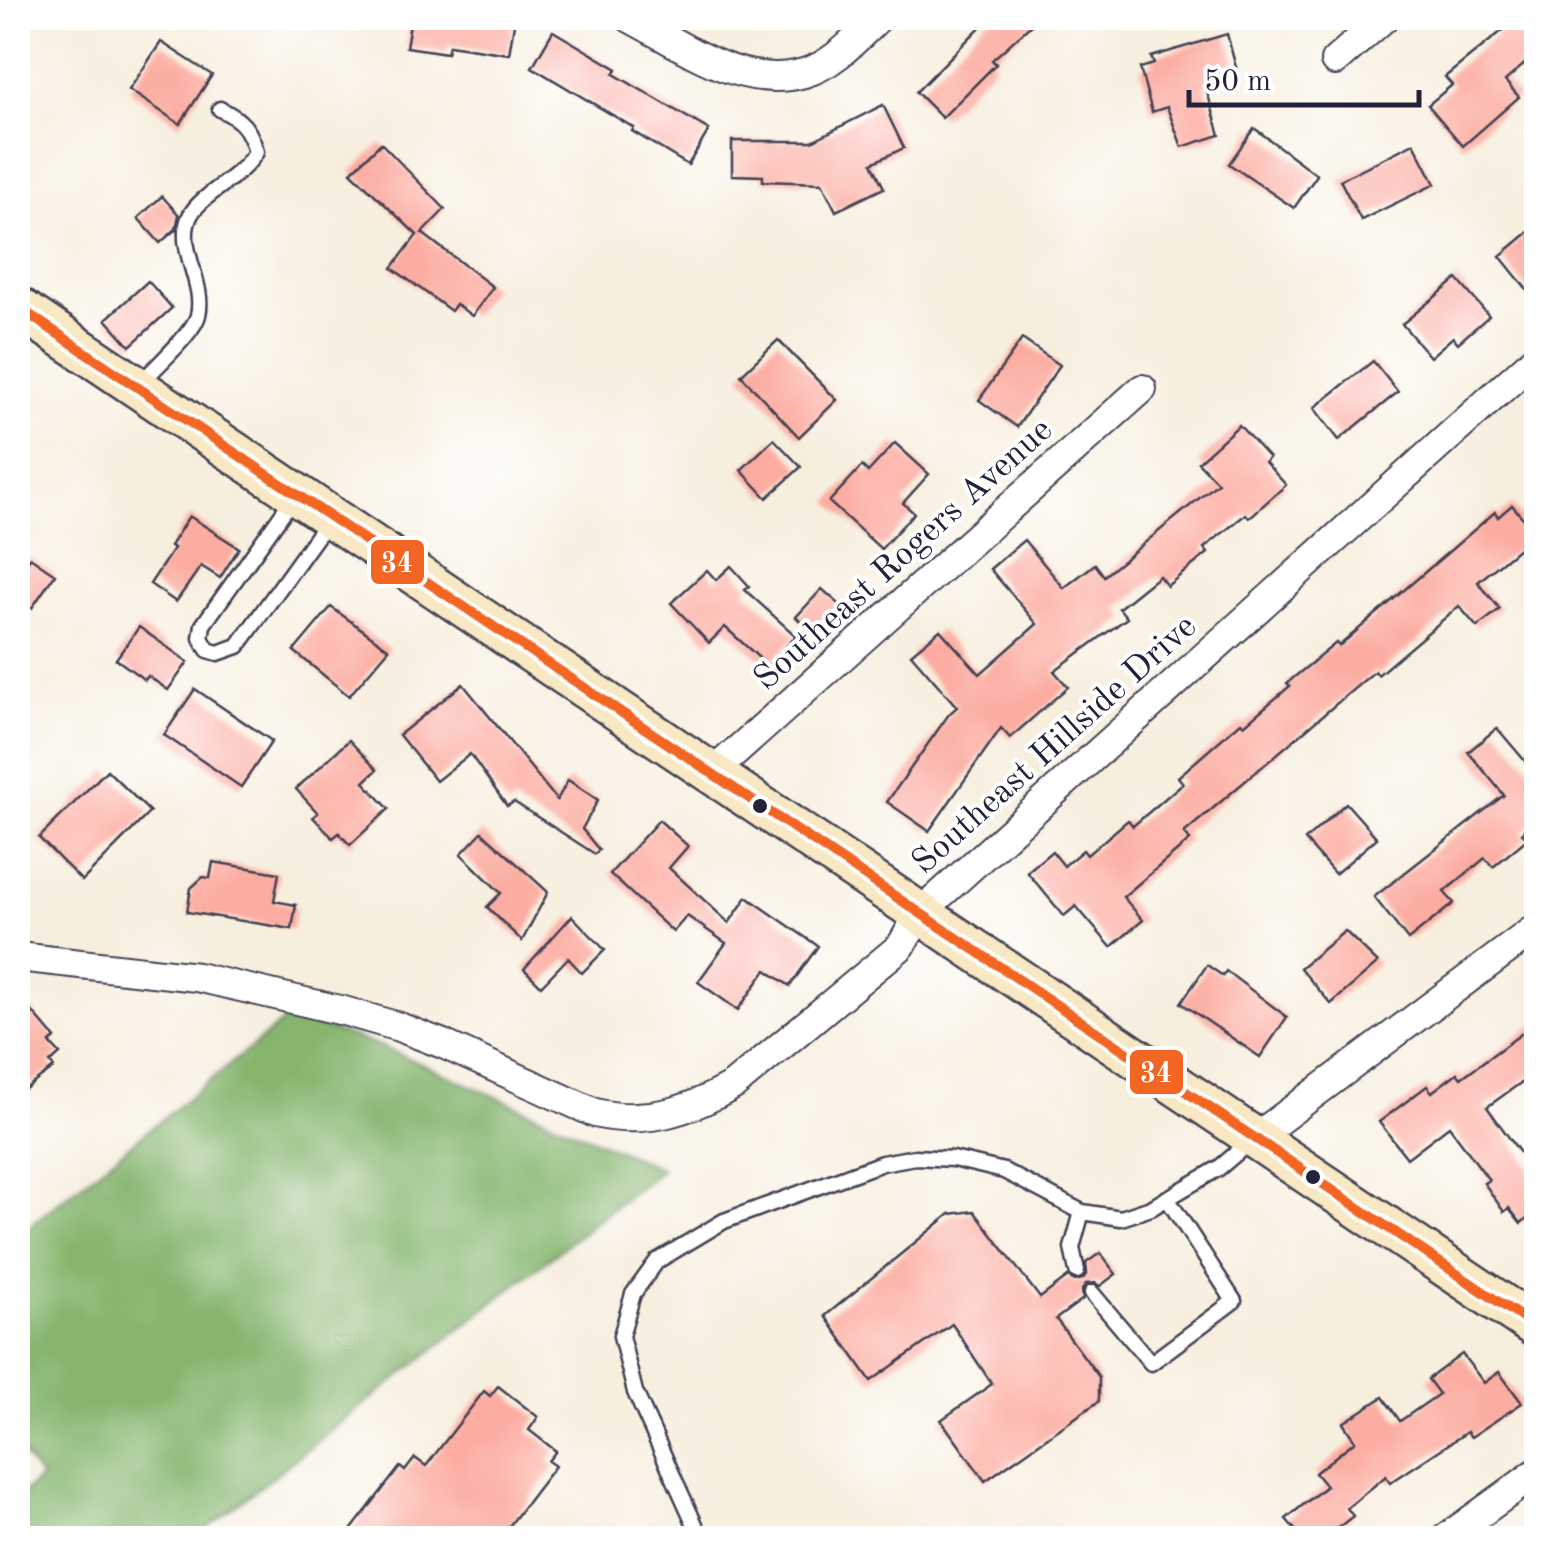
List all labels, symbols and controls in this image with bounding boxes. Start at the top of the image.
scale bar [1189,45,1419,107]
text: 50 m [1204,67,1271,97]
street label: Southeast Rogers Avenue [748,412,1059,698]
line badge: 34 [369,538,426,586]
text: 34 [381,551,413,579]
street label: Southeast Hillside Drive [906,609,1203,881]
unlabelled marker [750,796,770,816]
line badge: 34 [1128,1048,1185,1096]
text: 34 [1140,1061,1172,1089]
unlabelled marker [1303,1167,1323,1187]

